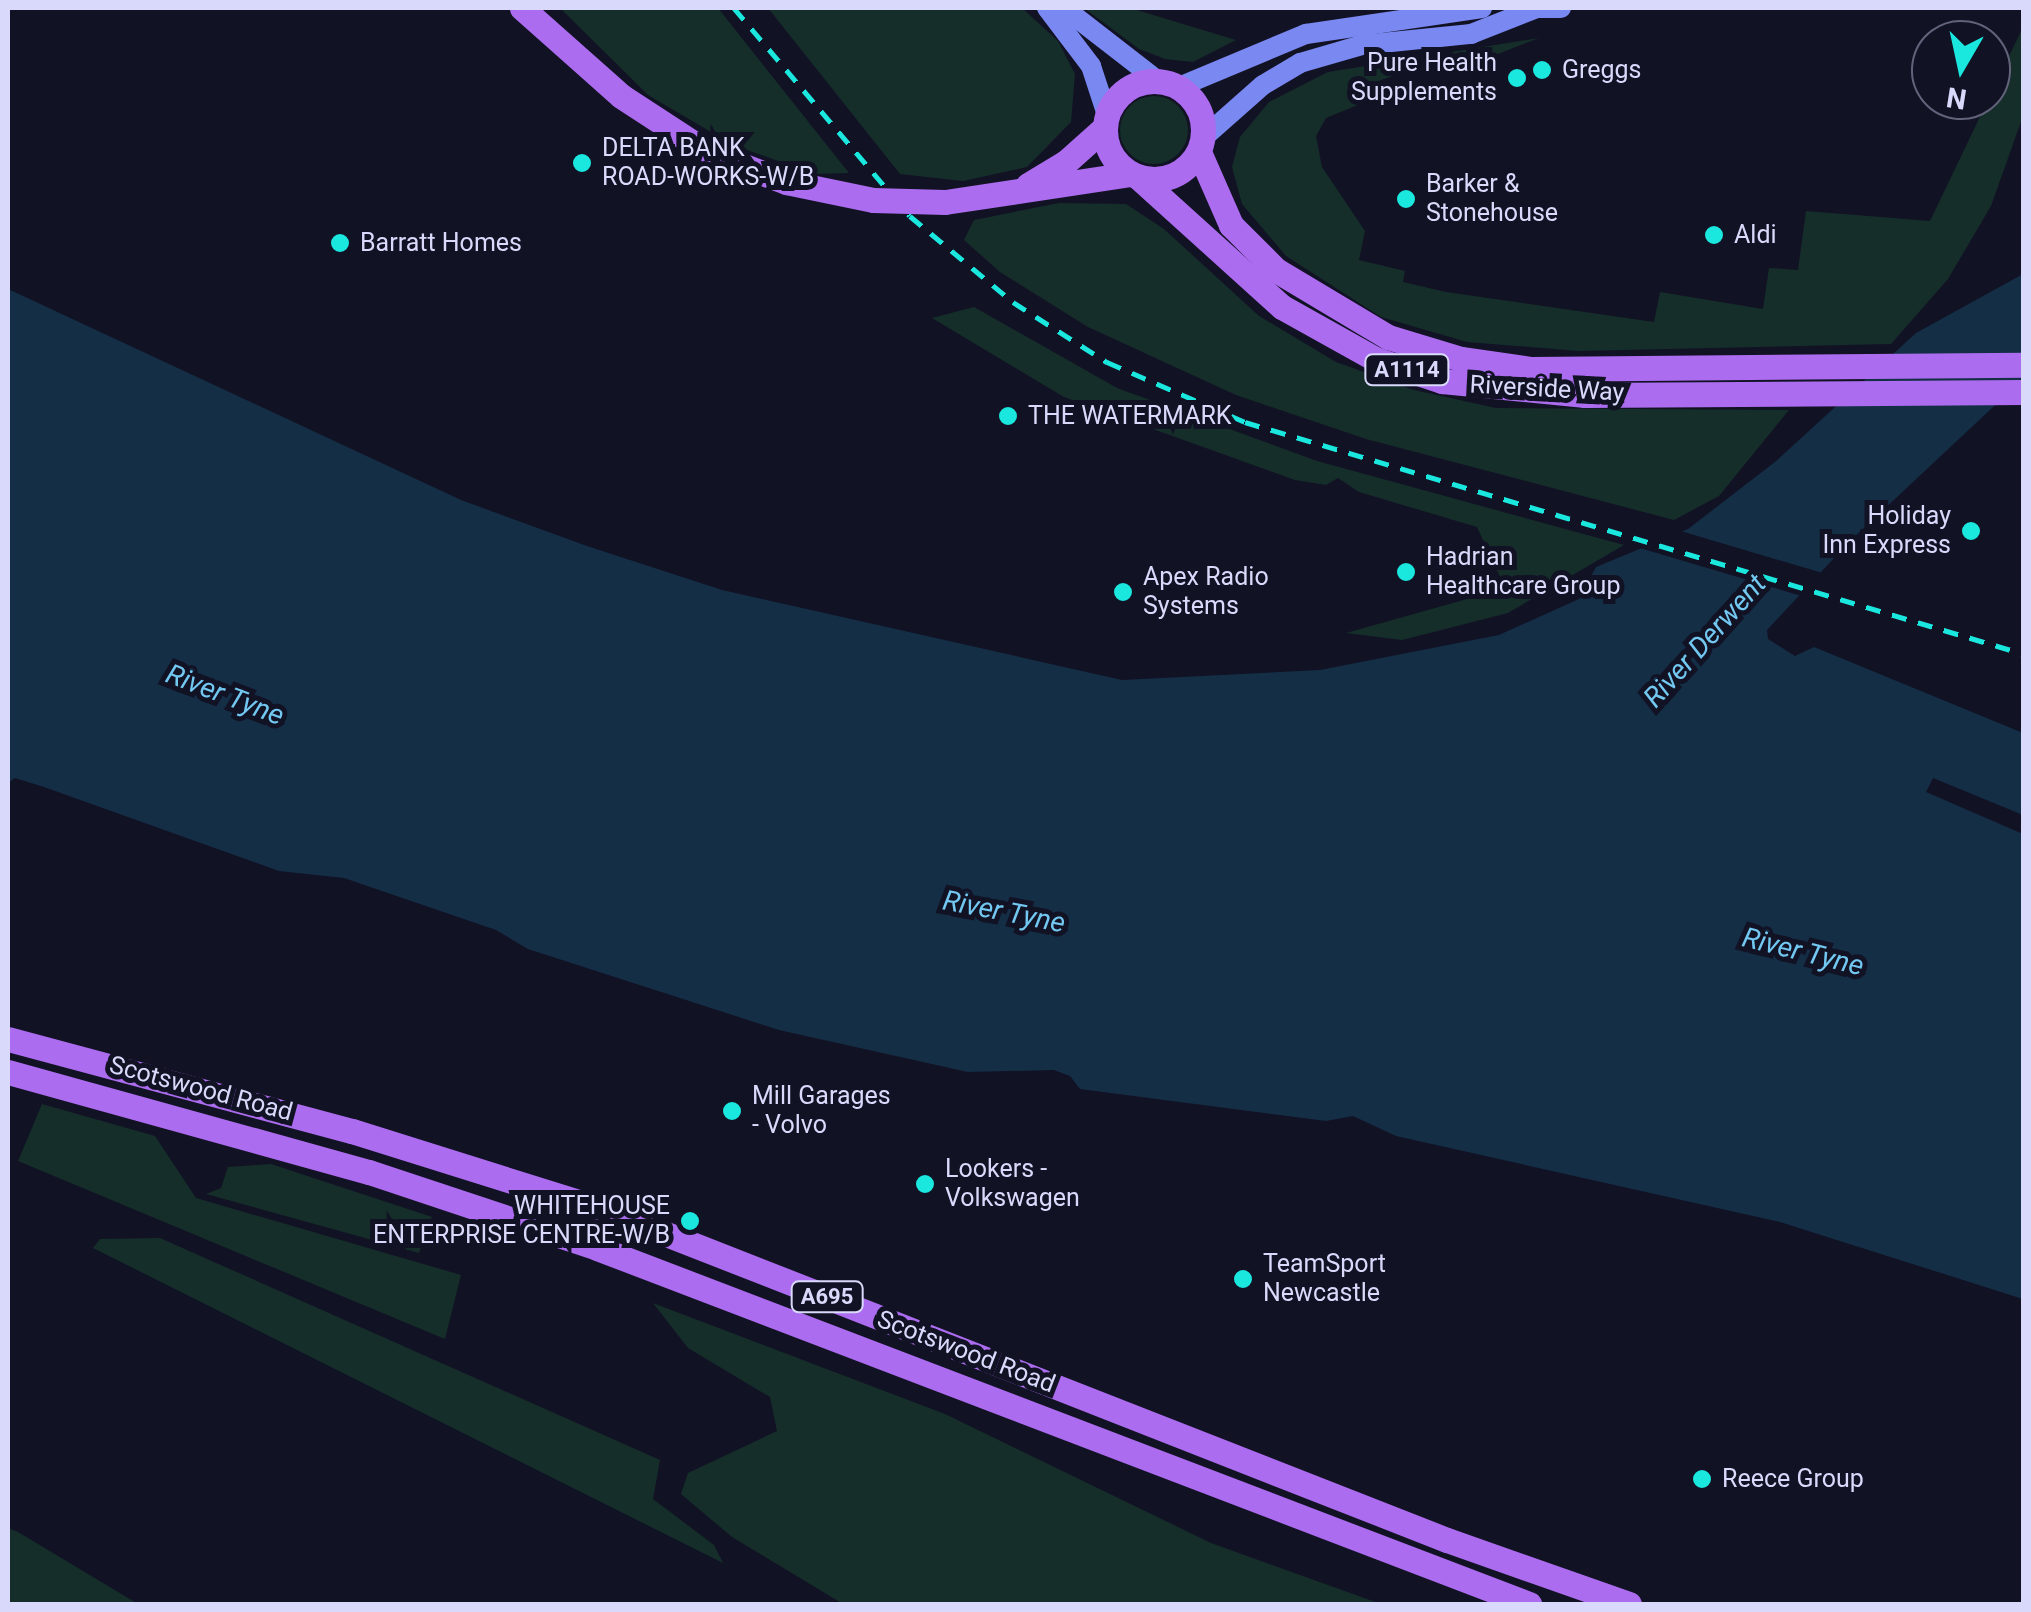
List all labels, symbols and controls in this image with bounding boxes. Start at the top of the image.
north arrow [1911,20,2011,120]
place label: Pure Health Supplements [1351,49,1497,108]
place label: Greggs [1562,55,1642,85]
marker: Greggs [1531,59,1553,81]
marker: Pure Health Supplements [1506,67,1528,89]
text: N [1944,80,1969,116]
place label: DELTA BANK ROAD-WORKS-W/B [602,134,814,193]
marker: DELTA BANK ROAD-WORKS-W/B [571,152,593,174]
place label: Barker & Stonehouse [1426,170,1558,229]
marker: Barker & Stonehouse [1395,188,1417,210]
place label: Aldi [1734,220,1777,250]
marker: Aldi [1703,224,1725,246]
place label: Barratt Homes [360,228,522,258]
marker: Barratt Homes [329,232,351,254]
road number: A1114 [1362,353,1452,387]
street label: Riverside Way [1469,370,1625,408]
place label: THE WATERMARK [1028,401,1232,431]
marker: THE WATERMARK [997,405,1019,427]
place label: Holiday Inn Express [1822,502,1951,561]
marker: Holiday Inn Express [1960,520,1982,542]
place label: Hadrian Healthcare Group [1426,543,1620,602]
marker: Hadrian Healthcare Group [1395,561,1417,583]
place label: Apex Radio Systems [1143,563,1269,622]
water label: River Derwent [1637,568,1773,714]
marker: Apex Radio Systems [1112,581,1134,603]
water label: River Tyne [161,657,289,733]
water label: River Tyne [940,884,1068,940]
water label: River Tyne [1739,921,1867,983]
street label: Scotswood Road [106,1050,296,1128]
place label: Mill Garages - Volvo [752,1082,891,1141]
marker: Mill Garages - Volvo [721,1100,743,1122]
place label: Lookers - Volkswagen [945,1155,1080,1214]
marker: Lookers - Volkswagen [914,1173,936,1195]
place label: WHITEHOUSE ENTERPRISE CENTRE-W/B [373,1192,670,1251]
marker: WHITEHOUSE ENTERPRISE CENTRE-W/B [679,1210,701,1232]
place label: TeamSport Newcastle [1263,1250,1386,1309]
marker: TeamSport Newcastle [1232,1268,1254,1290]
road number: A695 [790,1280,864,1314]
street label: Scotswood Road [873,1304,1059,1400]
place label: Reece Group [1722,1464,1864,1494]
marker: Reece Group [1691,1468,1713,1490]

